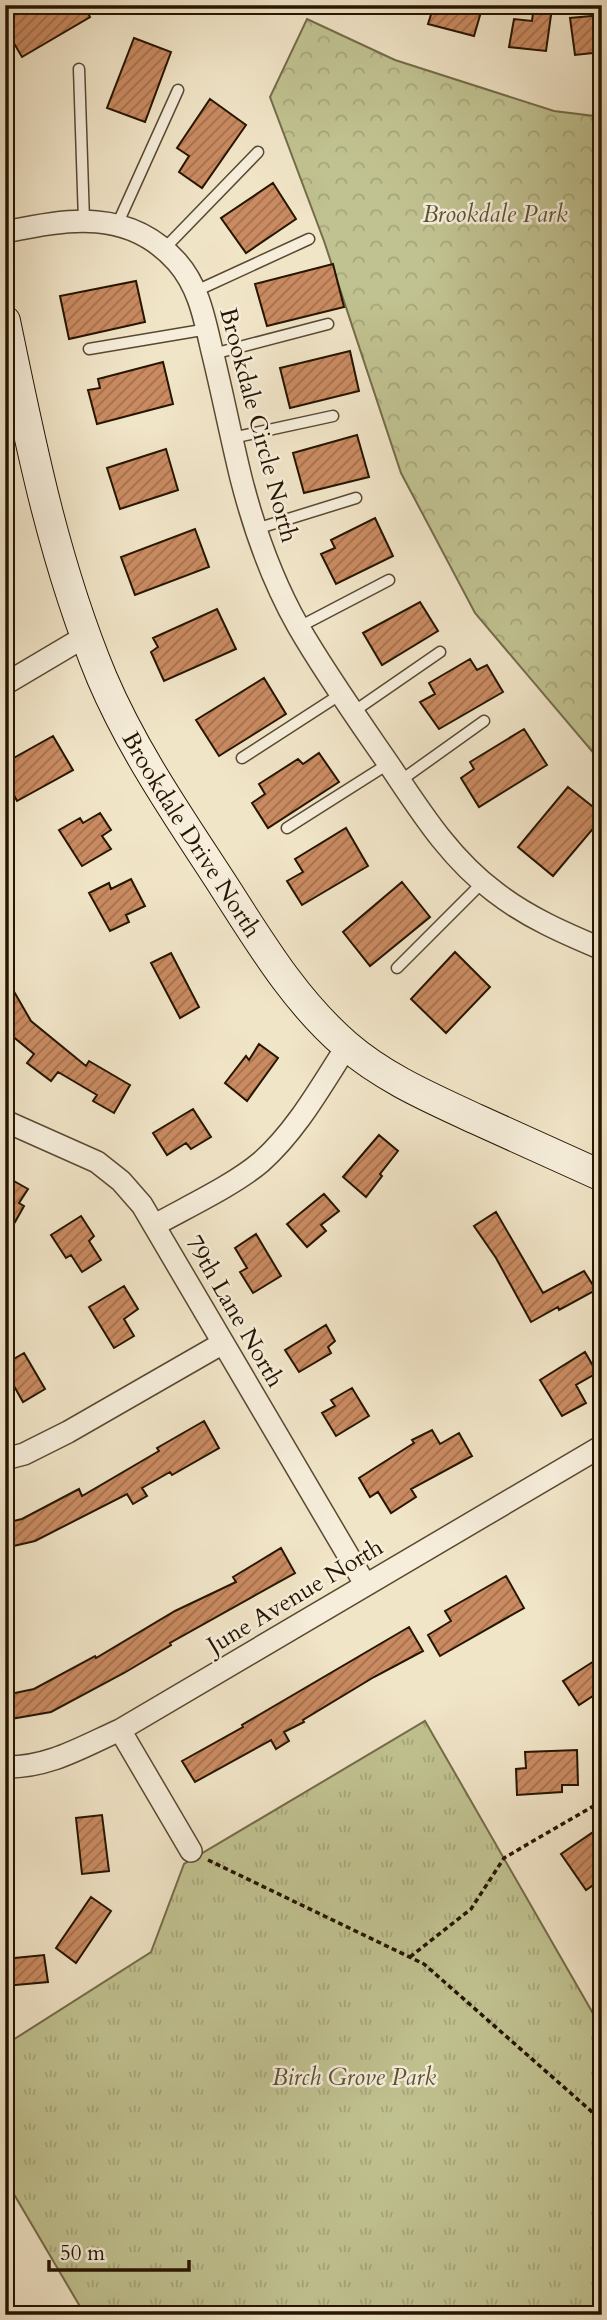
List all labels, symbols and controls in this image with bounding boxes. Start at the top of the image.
park label: Brookdale Park [422,198,568,231]
street label: Brookdale Circle North [211,304,306,546]
street label: Brookdale Drive North [114,726,269,944]
street label: 79th Lane North [178,1229,292,1393]
street label: June Avenue North [199,1531,389,1663]
park label: Birch Grove Park [272,2061,436,2094]
scale bar [49,2229,189,2273]
text: 50 m [60,2239,105,2268]

